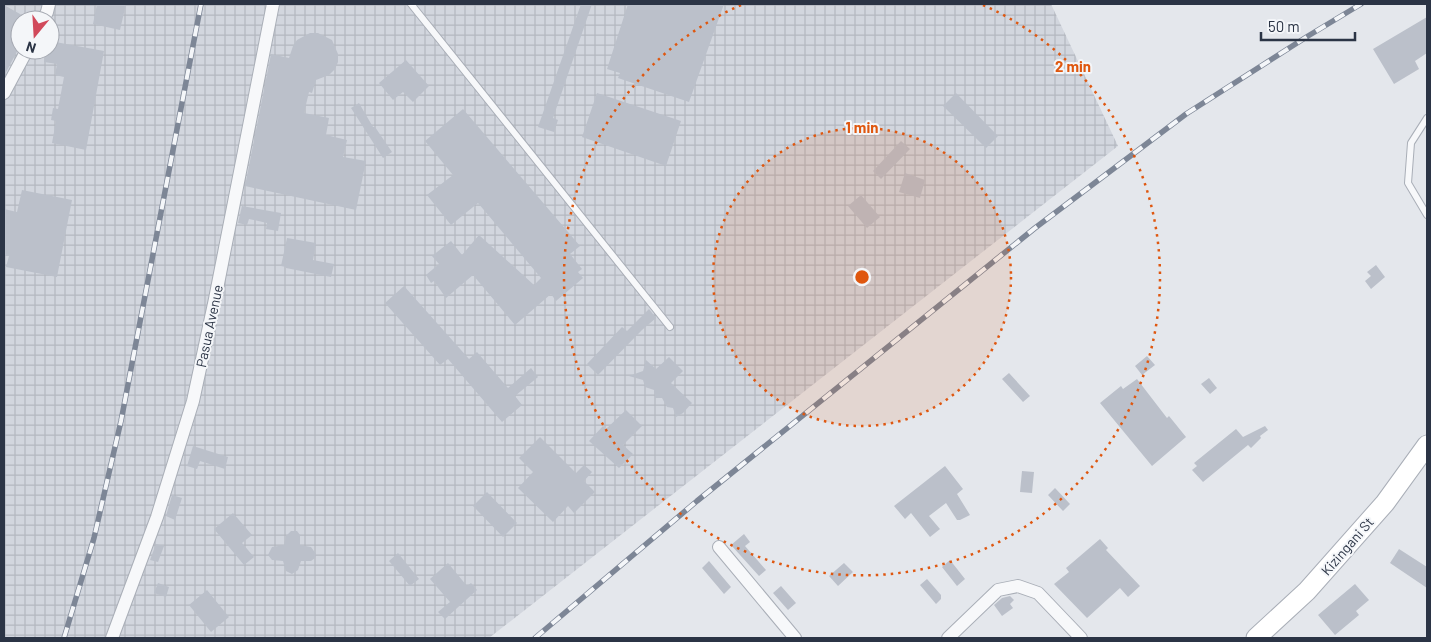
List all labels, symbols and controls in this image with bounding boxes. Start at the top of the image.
north arrow [10,10,60,60]
scale bar [1261,10,1355,42]
text: 50 m [1268,17,1300,35]
text: N [24,38,38,57]
text: 2 min [1055,57,1091,75]
text: 1 min [846,118,878,136]
centre of rings [853,268,871,286]
street label: Pasua Avenue [192,283,226,369]
street label: Kizingani St [1317,514,1377,578]

